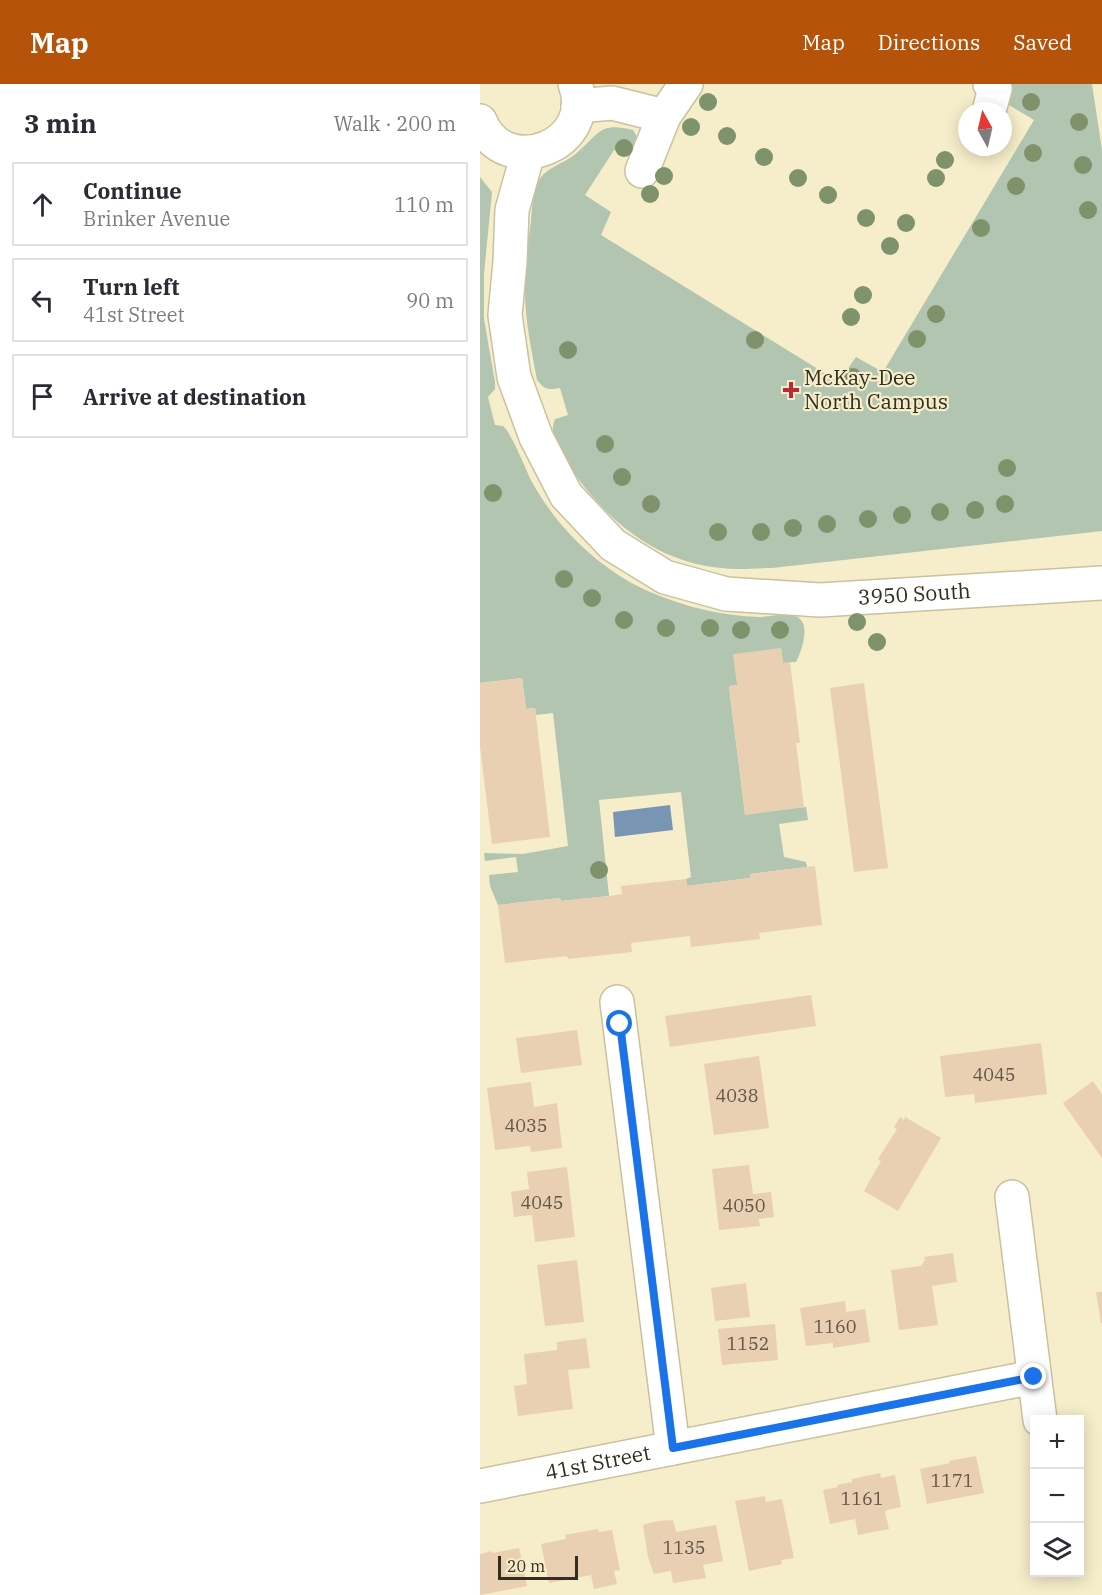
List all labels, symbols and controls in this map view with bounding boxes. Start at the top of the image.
text: Map [30,24,89,61]
text: Map [802,28,845,56]
text: Directions [878,28,980,56]
text: Saved [1013,28,1072,56]
north arrow [958,102,1012,156]
text: 3 min [24,106,97,140]
text: Walk · 200 m [334,110,456,137]
text: Continue [83,176,182,205]
icon: ahead [26,188,59,221]
text: 110 m [394,191,454,218]
text: Brinker Avenue [83,205,230,232]
text: Turn left [83,272,179,301]
icon: left [26,284,59,317]
text: 90 m [406,287,454,314]
text: 41st Street [83,301,185,328]
place label: McKay-Dee North Campus [804,363,948,415]
icon: arrive [26,380,59,413]
marker: McKay-Dee North Campus [782,381,800,399]
text: Arrive at destination [83,382,306,411]
street label: 3950 South [857,576,972,611]
route start [606,1010,632,1036]
house number: 4045 [972,1063,1016,1086]
house number: 4038 [715,1084,759,1107]
house number: 4035 [504,1114,548,1137]
house number: 4045 [520,1191,564,1214]
house number: 4050 [722,1194,766,1217]
house number: 1160 [813,1315,857,1338]
house number: 1152 [726,1332,770,1355]
route end [1020,1363,1046,1389]
map controls [1030,1415,1084,1577]
button: + [1030,1415,1084,1469]
street label: 41st Street [543,1438,653,1486]
house number: 1171 [930,1469,974,1492]
button: − [1030,1469,1084,1523]
house number: 1161 [840,1487,884,1510]
button: layers [1030,1523,1084,1577]
house number: 1135 [662,1536,706,1559]
scale bar [498,1553,578,1580]
text: 20 m [507,1556,545,1576]

